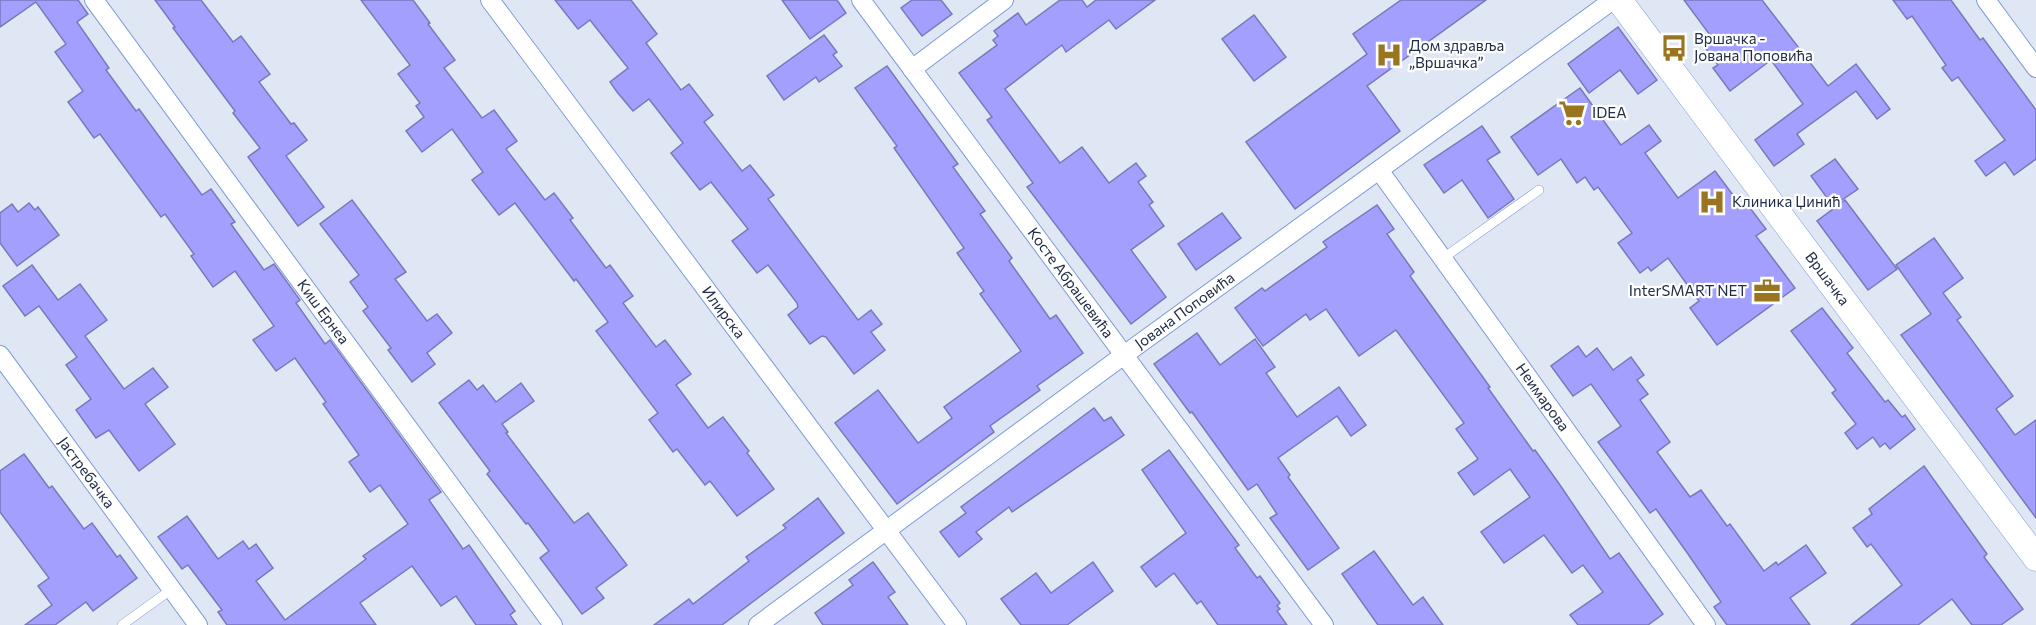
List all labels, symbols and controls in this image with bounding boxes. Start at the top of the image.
place label: Вршачка - Јована Поповића [1694,29,1813,64]
bus stop icon: Вршачка - Јована Поповића [1659,33,1689,63]
place label: Дом здравља „Вршачка” [1409,36,1504,71]
hospital icon: Дом здравља „Вршачка” [1374,40,1404,70]
supermarket icon: IDEA [1557,98,1587,128]
place label: IDEA [1592,103,1627,121]
hospital icon: Клиника Џинић [1697,187,1727,217]
place label: Клиника Џинић [1732,192,1841,210]
street label: Косте Абрашевића [1025,224,1118,341]
street label: Вршачка [1802,248,1854,309]
street label: Јована Поповића [1131,268,1238,352]
street label: Киш Ернеа [294,275,354,347]
office icon: InterSMART NET [1752,276,1782,306]
place label: InterSMART NET [1629,281,1747,299]
street label: Илирска [699,282,750,341]
street label: Неимарова [1513,359,1574,434]
street label: Јастребачка [55,433,119,511]

